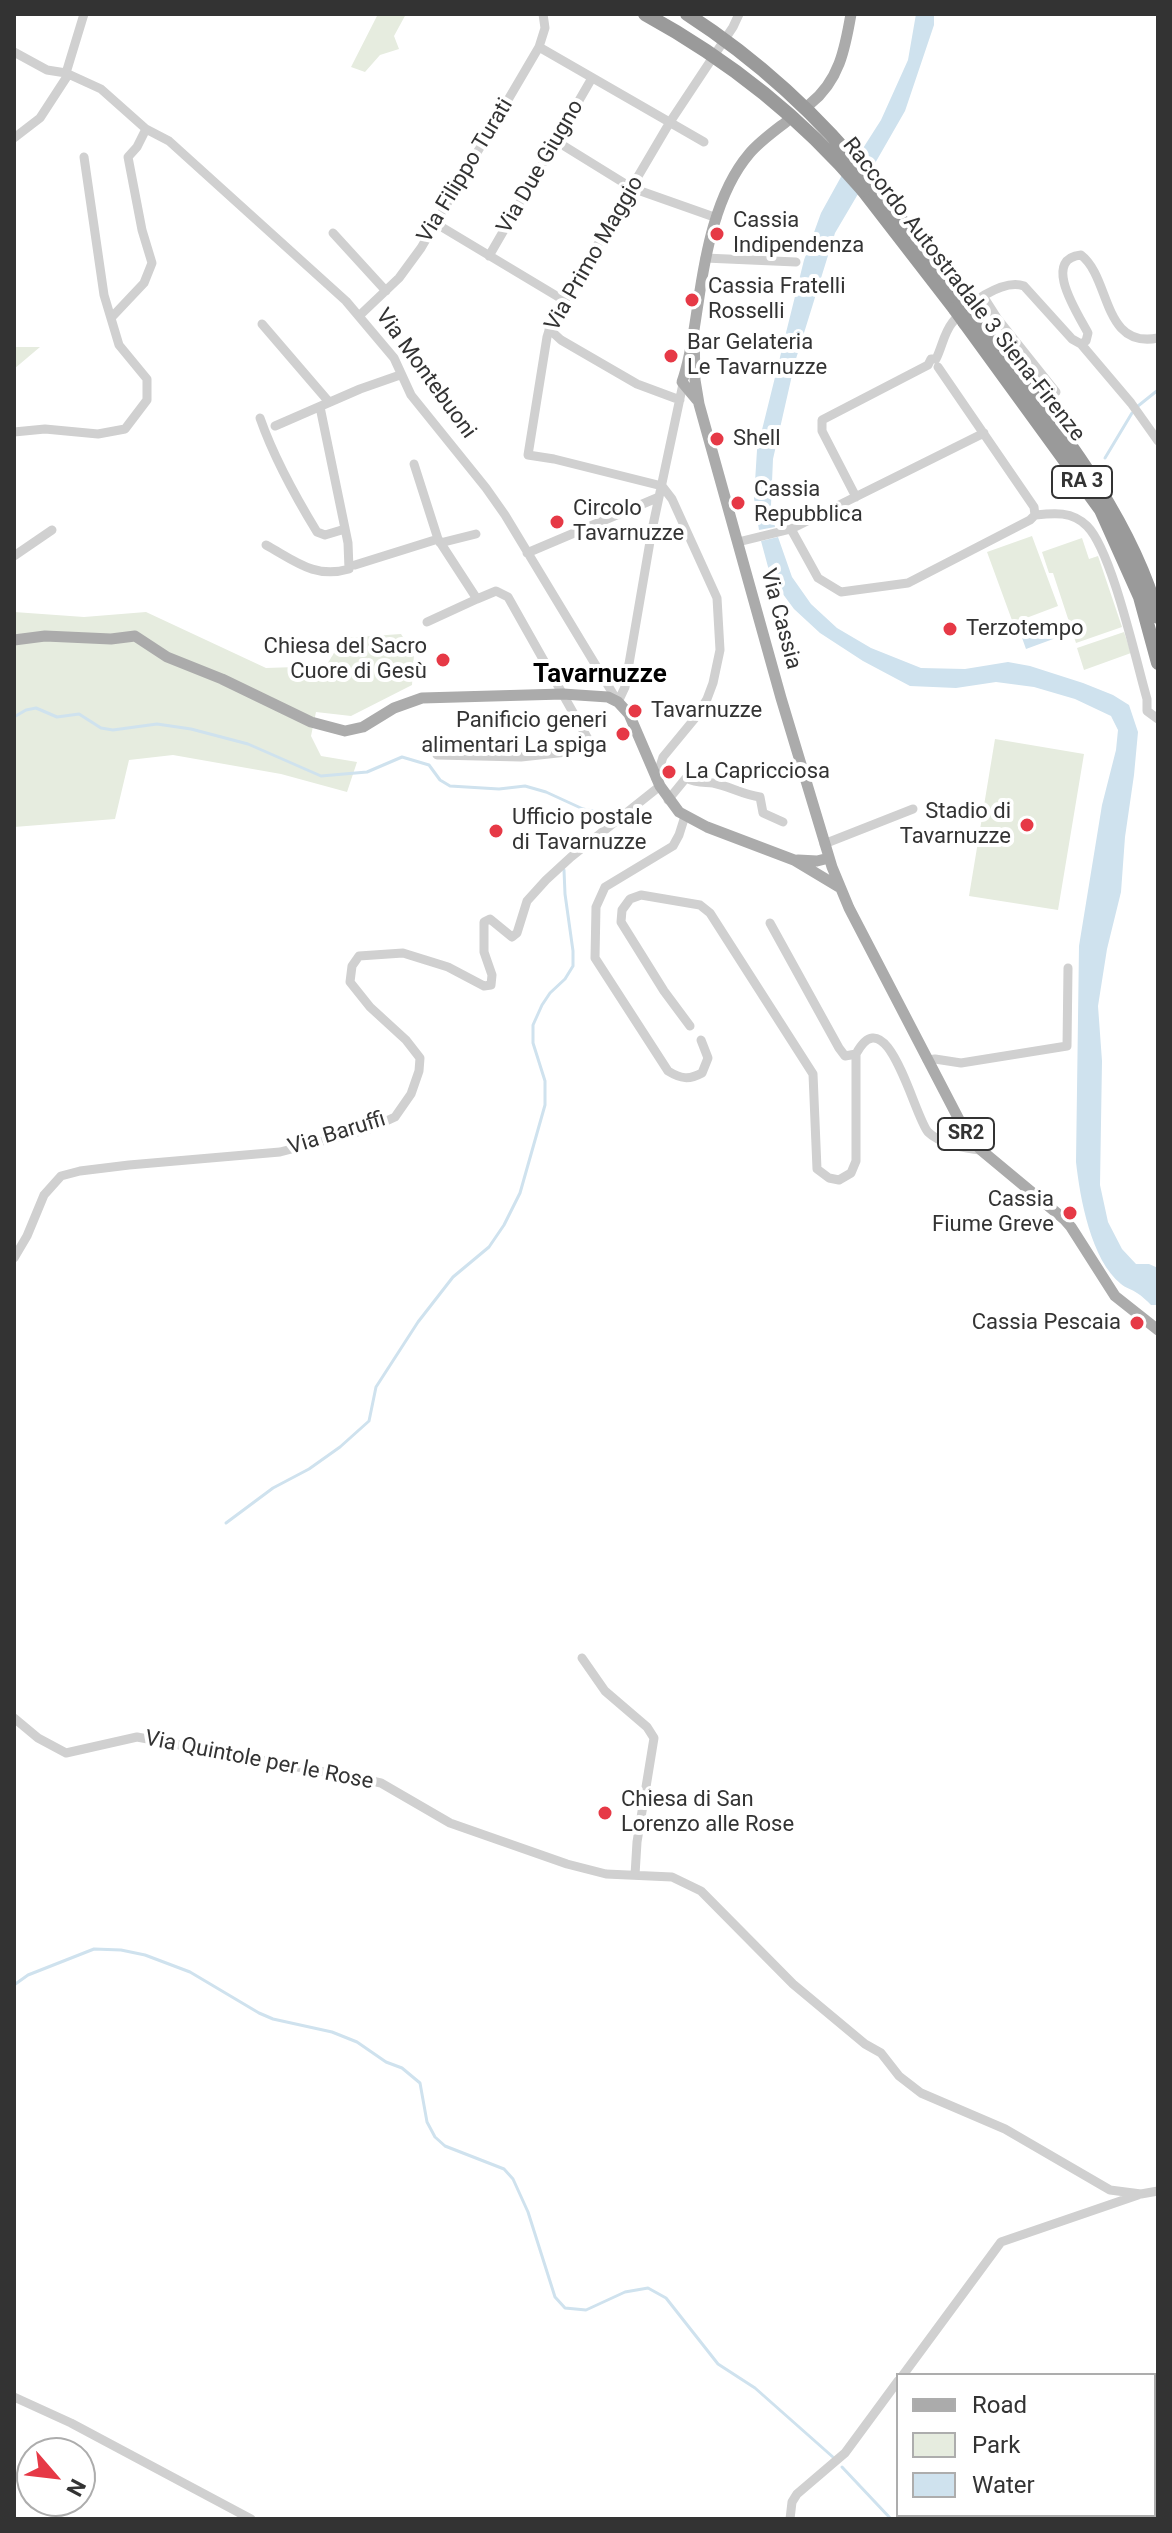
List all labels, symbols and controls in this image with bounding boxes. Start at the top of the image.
street label: Via Filippo Turati [413,94,519,248]
street label: Via Due Giugno [492,95,590,239]
street label: Raccordo Autostradale 3 Siena-Firenze [836,133,1090,447]
street label: Via Primo Maggio [540,172,650,336]
place label: Cassia Indipendenza [733,208,864,260]
marker: Cassia Indipendenza [708,225,726,243]
place label: Cassia Fratelli Rosselli [708,274,846,326]
marker: Cassia Fratelli Rosselli [683,291,701,309]
street label: Via Montebuoni [369,304,481,444]
place label: Bar Gelateria Le Tavarnuzze [687,330,827,382]
marker: Bar Gelateria Le Tavarnuzze [662,347,680,365]
place label: Shell [733,426,781,452]
marker: Shell [708,430,726,448]
road number: RA 3 [1052,466,1112,498]
place label: Cassia Repubblica [754,477,863,528]
marker: Cassia Repubblica [729,494,747,512]
place label: Circolo Tavarnuzze [573,496,684,548]
marker: Circolo Tavarnuzze [548,513,566,531]
street label: Via Cassia [754,566,806,672]
place label: Terzotempo [966,616,1084,642]
marker: Terzotempo [941,620,959,638]
place label: Chiesa del Sacro Cuore di Gesù [264,634,427,686]
marker: Chiesa del Sacro Cuore di Gesù [434,651,452,669]
district label: Tavarnuzze [533,659,667,691]
place label: Tavarnuzze [651,698,762,724]
marker: Tavarnuzze [626,702,644,720]
place label: Panificio generi alimentari La spiga [421,708,607,760]
marker: Panificio generi alimentari La spiga [614,725,632,743]
place label: La Capricciosa [685,759,830,785]
marker: La Capricciosa [660,763,678,781]
place label: Stadio di Tavarnuzze [900,799,1011,850]
place label: Ufficio postale di Tavarnuzze [512,805,652,856]
marker: Stadio di Tavarnuzze [1018,816,1036,834]
marker: Ufficio postale di Tavarnuzze [487,822,505,840]
street label: Via Baruffi [285,1107,389,1161]
road number: SR2 [938,1118,994,1150]
place label: Cassia Fiume Greve [932,1187,1054,1238]
marker: Cassia Fiume Greve [1061,1204,1079,1222]
place label: Cassia Pescaia [972,1310,1121,1336]
marker: Cassia Pescaia [1128,1314,1146,1332]
street label: Via Quintole per le Rose [143,1726,375,1796]
place label: Chiesa di San Lorenzo alle Rose [621,1787,794,1838]
marker: Chiesa di San Lorenzo alle Rose [596,1804,614,1822]
legend [896,2373,1156,2517]
text: Road [972,2391,1027,2419]
text: Park [972,2431,1020,2459]
north arrow [16,2437,96,2517]
text: Water [972,2471,1035,2499]
text: N [61,2475,91,2500]

